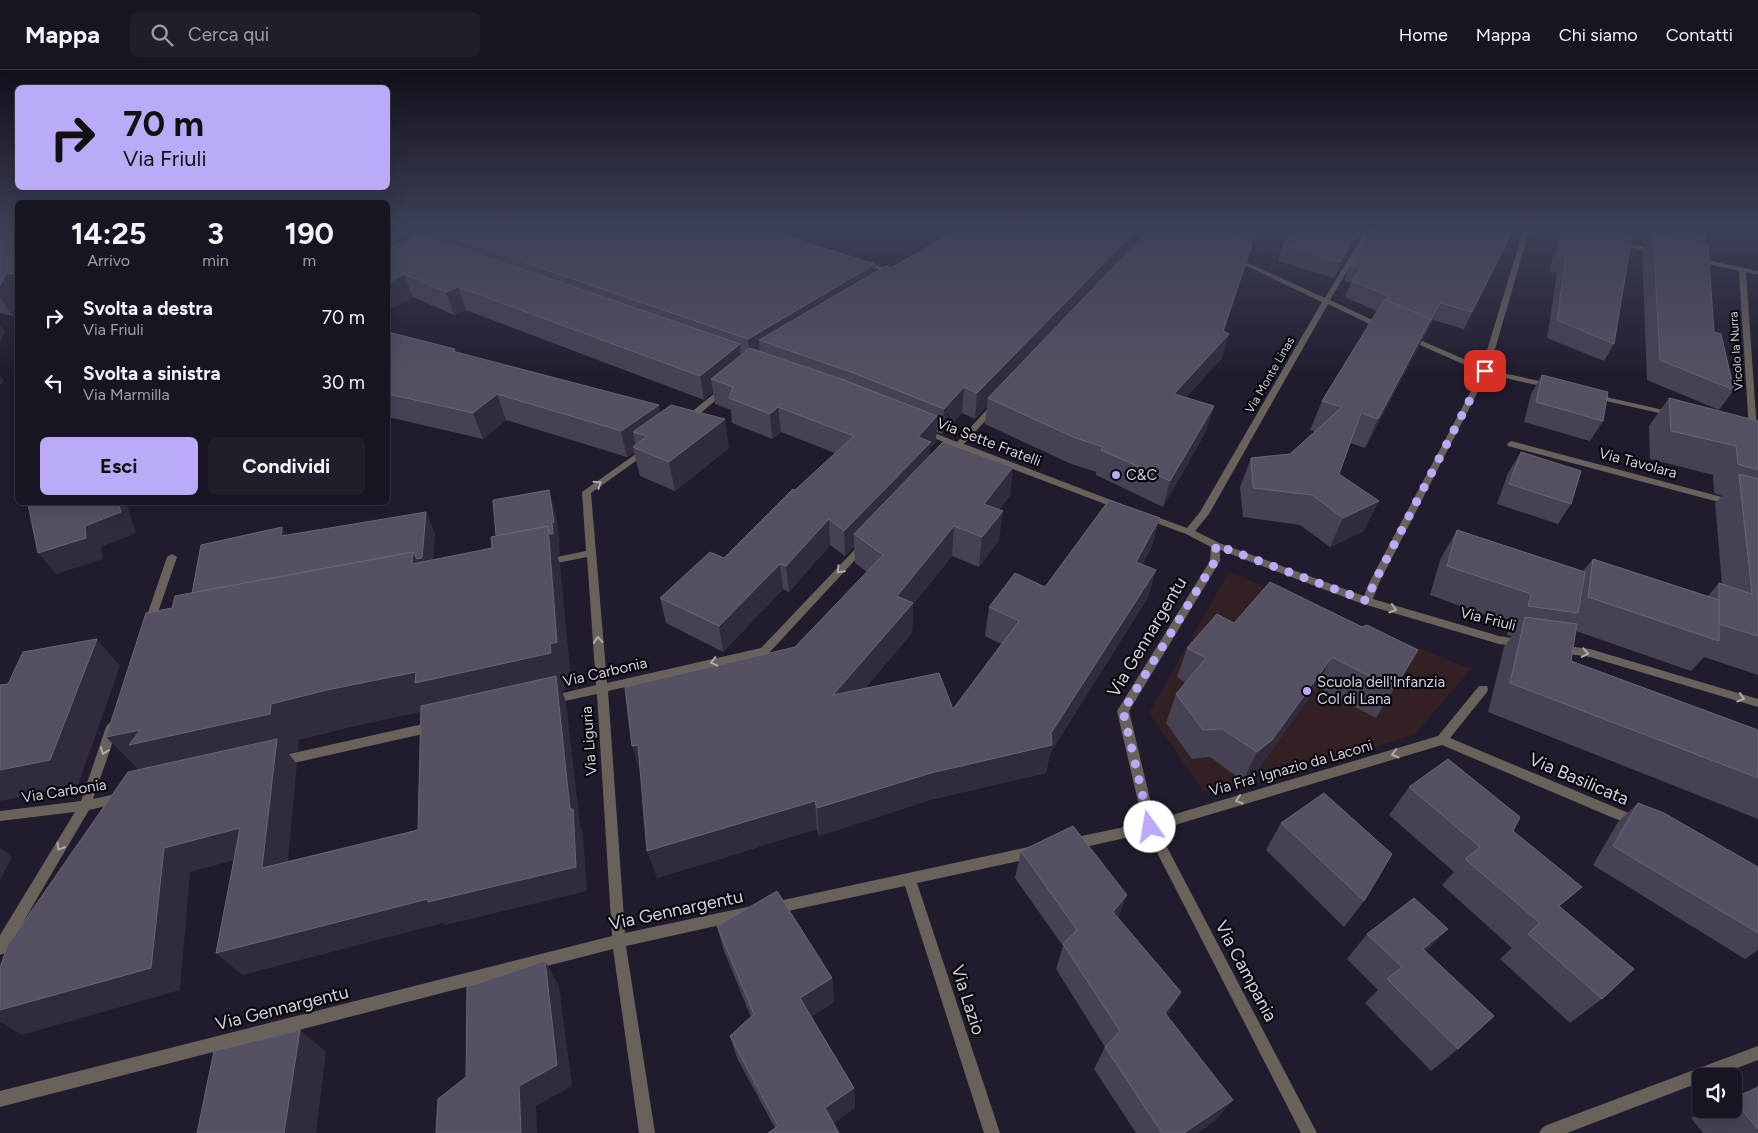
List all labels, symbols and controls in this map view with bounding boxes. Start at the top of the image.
search box [130,12,480,57]
text: Mappa [25,20,100,49]
icon: search [148,21,176,49]
text: Cerca qui [188,23,269,46]
text: Home [1399,24,1448,46]
text: Mappa [1476,24,1531,46]
text: Chi siamo [1559,24,1638,46]
text: Contatti [1666,24,1733,46]
text: 70 m [123,103,204,145]
icon: right [40,105,105,170]
text: Via Friuli [123,145,207,172]
text: 14:25 [71,215,146,252]
text: 3 [207,215,224,252]
text: 190 [285,215,334,252]
text: Arrivo [87,251,130,270]
text: min [202,251,229,270]
text: m [303,251,316,270]
text: Svolta a destra [83,297,213,320]
icon: right [40,304,68,332]
text: 70 m [322,306,365,329]
street label: Vicolo la Nurra [1726,311,1746,391]
text: Via Friuli [83,320,144,339]
street label: Via Monte Linas [1243,334,1298,416]
pin [1464,350,1506,392]
icon: arrive [1471,357,1499,385]
text: Svolta a sinistra [83,362,221,385]
icon: left [40,369,68,397]
text: 30 m [322,371,365,394]
text: Via Marmilla [83,385,170,404]
street label: Via Sette Fratelli [934,414,1044,470]
button: Esci [40,437,198,495]
button: Condividi [208,437,365,495]
street label: Via Tavolara [1597,444,1679,482]
place label: C&C [1126,466,1157,484]
marker: C&C [1110,469,1122,481]
one-way arrow [592,481,601,490]
one-way arrow [837,565,846,574]
street label: Via Gennargentu [1102,573,1192,701]
one-way arrow [1389,603,1397,613]
street label: Via Friuli [1458,603,1518,635]
one-way arrow [593,635,604,643]
one-way arrow [1581,647,1590,657]
street label: Via Carbonia [561,654,649,690]
one-way arrow [709,656,718,667]
place label: Scuola dell'Infanzia Col di Lana [1317,673,1445,708]
marker: Scuola dell'Infanzia Col di Lana [1301,685,1313,697]
one-way arrow [1737,693,1745,703]
street label: Via Liguria [578,706,600,776]
street label: Via Fra' Ignazio da Laconi [1207,736,1375,800]
one-way arrow [100,746,110,755]
street label: Via Basilicata [1526,748,1632,810]
one-way arrow [1391,749,1399,759]
street label: Via Carbonia [20,775,108,807]
one-way arrow [1235,795,1244,805]
position arrow [1123,800,1175,852]
one-way arrow [57,842,67,851]
street label: Via Gennargentu [607,885,745,935]
street label: Via Campania [1210,917,1282,1025]
street label: Via Lazio [946,962,990,1038]
street label: Via Gennargentu [213,981,351,1035]
map controls [1692,1068,1742,1118]
button: sound [1692,1068,1742,1118]

